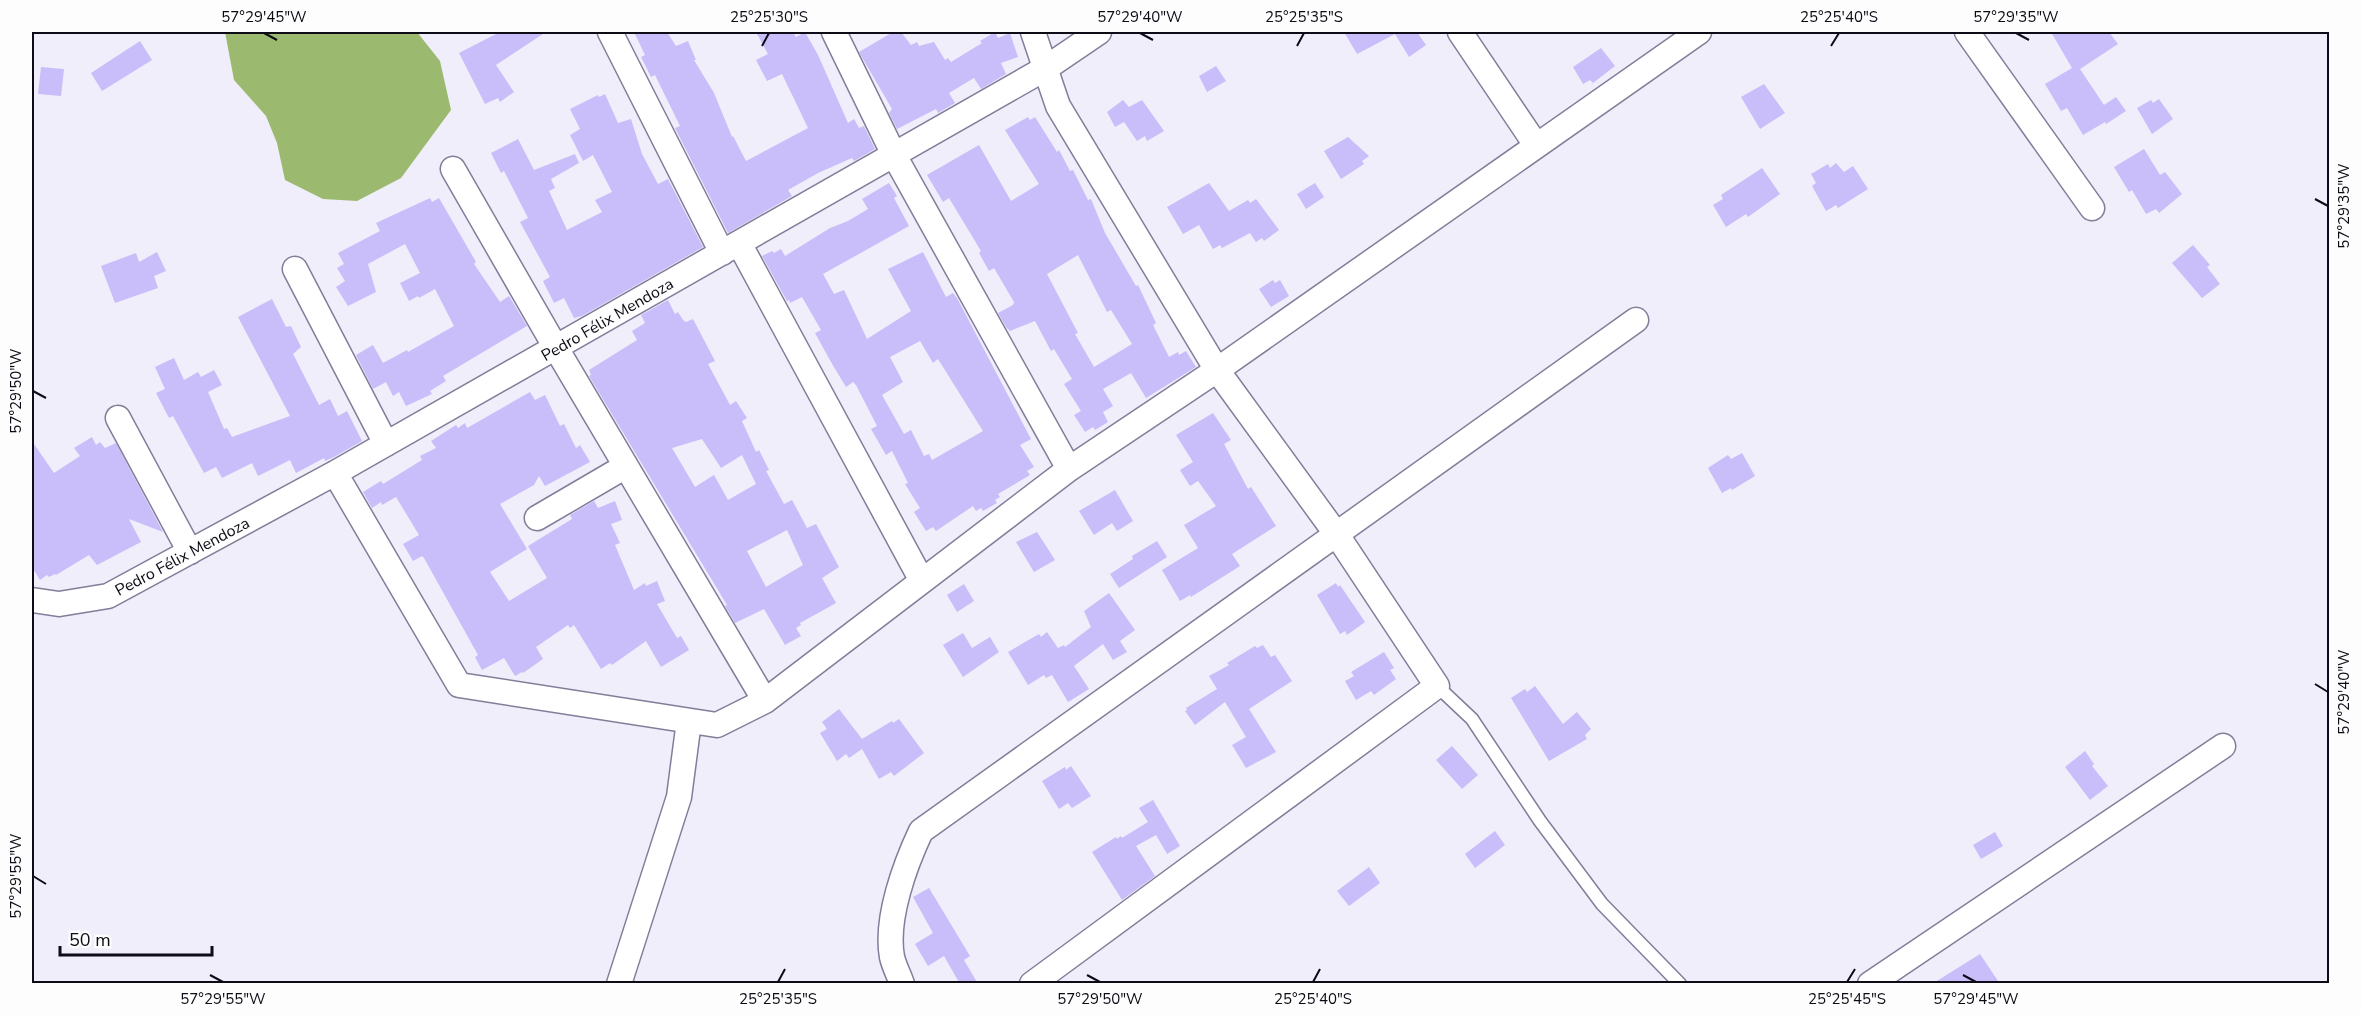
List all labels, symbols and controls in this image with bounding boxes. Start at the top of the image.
text: 57°29'45"W [221,7,307,27]
text: 25°25'30"S [730,7,808,27]
text: 57°29'40"W [1097,7,1183,27]
text: 25°25'35"S [1265,7,1343,27]
text: 25°25'40"S [1800,7,1878,27]
text: 57°29'35"W [1973,7,2059,27]
text: 57°29'35"W [2334,163,2354,249]
street label: Pedro Félix Mendoza [537,273,678,367]
text: 57°29'50"W [6,348,26,434]
street label: Pedro Félix Mendoza [111,512,254,602]
text: 57°29'40"W [2334,649,2354,735]
text: 57°29'55"W [6,833,26,919]
scale bar [60,919,212,957]
text: 50 m [69,928,111,952]
text: 57°29'55"W [180,989,266,1009]
text: 25°25'35"S [739,989,817,1009]
text: 57°29'50"W [1057,989,1143,1009]
text: 25°25'40"S [1274,989,1352,1009]
text: 25°25'45"S [1808,989,1886,1009]
text: 57°29'45"W [1933,989,2019,1009]

